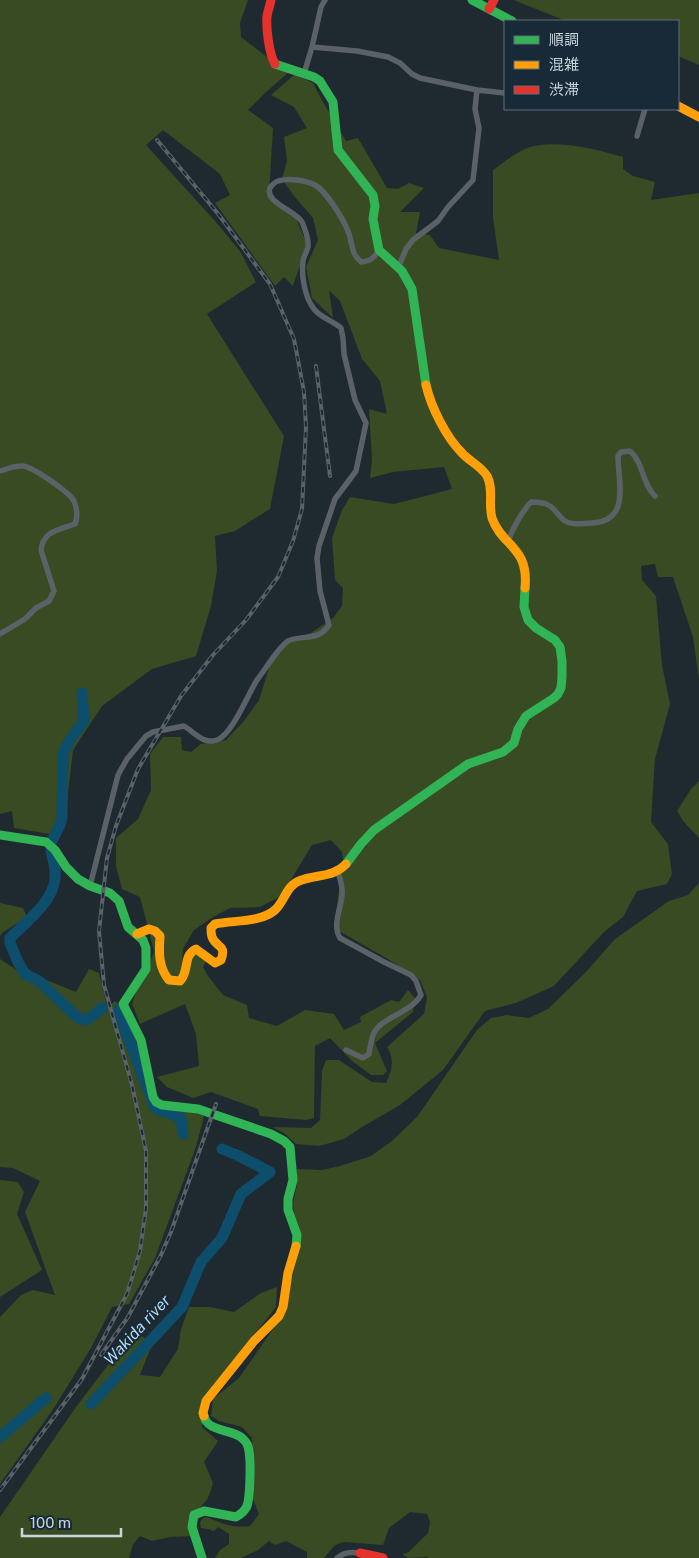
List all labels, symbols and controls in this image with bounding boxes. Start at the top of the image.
legend [504,20,679,110]
text: 順調 [549,31,579,48]
text: 混雑 [549,56,579,73]
text: 渋滞 [549,81,579,98]
water label: Wakida river [100,1290,175,1369]
scale bar [22,1506,121,1538]
text: 100 m [30,1514,71,1531]

